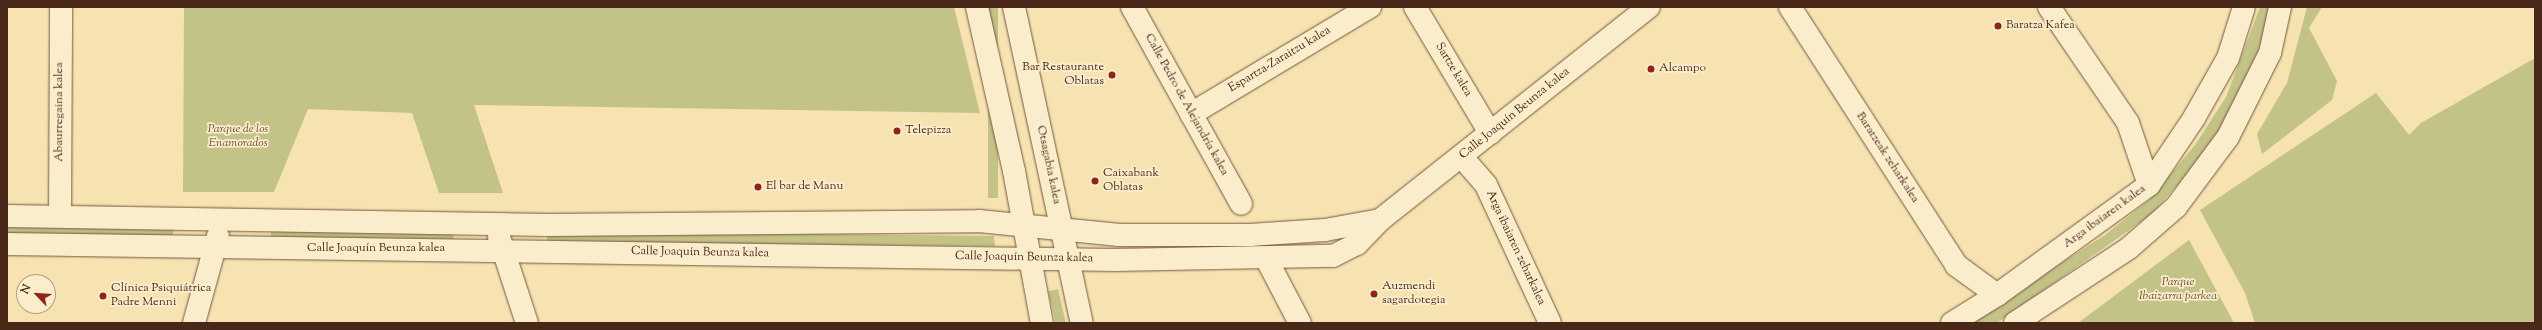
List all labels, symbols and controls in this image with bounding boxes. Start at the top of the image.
place label: Baratza Kafea [2006,19,2075,33]
marker: Baratza Kafea [1993,21,2003,31]
street label: Espartza-Zaraitzu kalea [1226,24,1334,96]
street label: Calle Pedro de Alejandría kalea [1141,31,1231,179]
street label: Sartze kalea [1431,40,1475,100]
place label: Bar Restaurante Oblatas [1022,61,1104,89]
street label: Abaurregaina kalea [53,62,67,162]
place label: Alcampo [1659,62,1706,76]
marker: Alcampo [1646,64,1656,74]
street label: Calle Joaquín Beunza kalea [1457,65,1573,163]
marker: Bar Restaurante Oblatas [1107,70,1117,80]
street label: Baratzeak zeharkalea [1852,110,1922,206]
park label: Parque de los Enamorados [208,123,268,151]
place label: Telepizza [905,124,951,138]
street label: Otsagabia kalea [1033,124,1063,206]
marker: Telepizza [892,126,902,136]
place label: Caixabank Oblatas [1103,167,1159,195]
marker: Caixabank Oblatas [1090,176,1100,186]
place label: El bar de Manu [766,180,843,194]
marker: El bar de Manu [753,182,763,192]
street label: Arga ibaiaren kalea [2061,182,2149,252]
street label: Arga ibaiaren zeharkalea [1482,188,1548,308]
street label: Calle Joaquín Beunza kalea [307,242,445,256]
street label: Calle Joaquín Beunza kalea [631,245,769,261]
street label: Calle Joaquín Beunza kalea [955,250,1093,266]
north arrow [16,274,56,314]
park label: Parque Ibaizarra parkea [2139,276,2217,304]
place label: Auzmendi sagardotegia [1382,280,1445,308]
text: N [17,282,35,297]
place label: Clínica Psiquiátrica Padre Menni [111,282,211,310]
marker: Auzmendi sagardotegia [1369,289,1379,299]
marker: Clínica Psiquiátrica Padre Menni [98,291,108,301]

